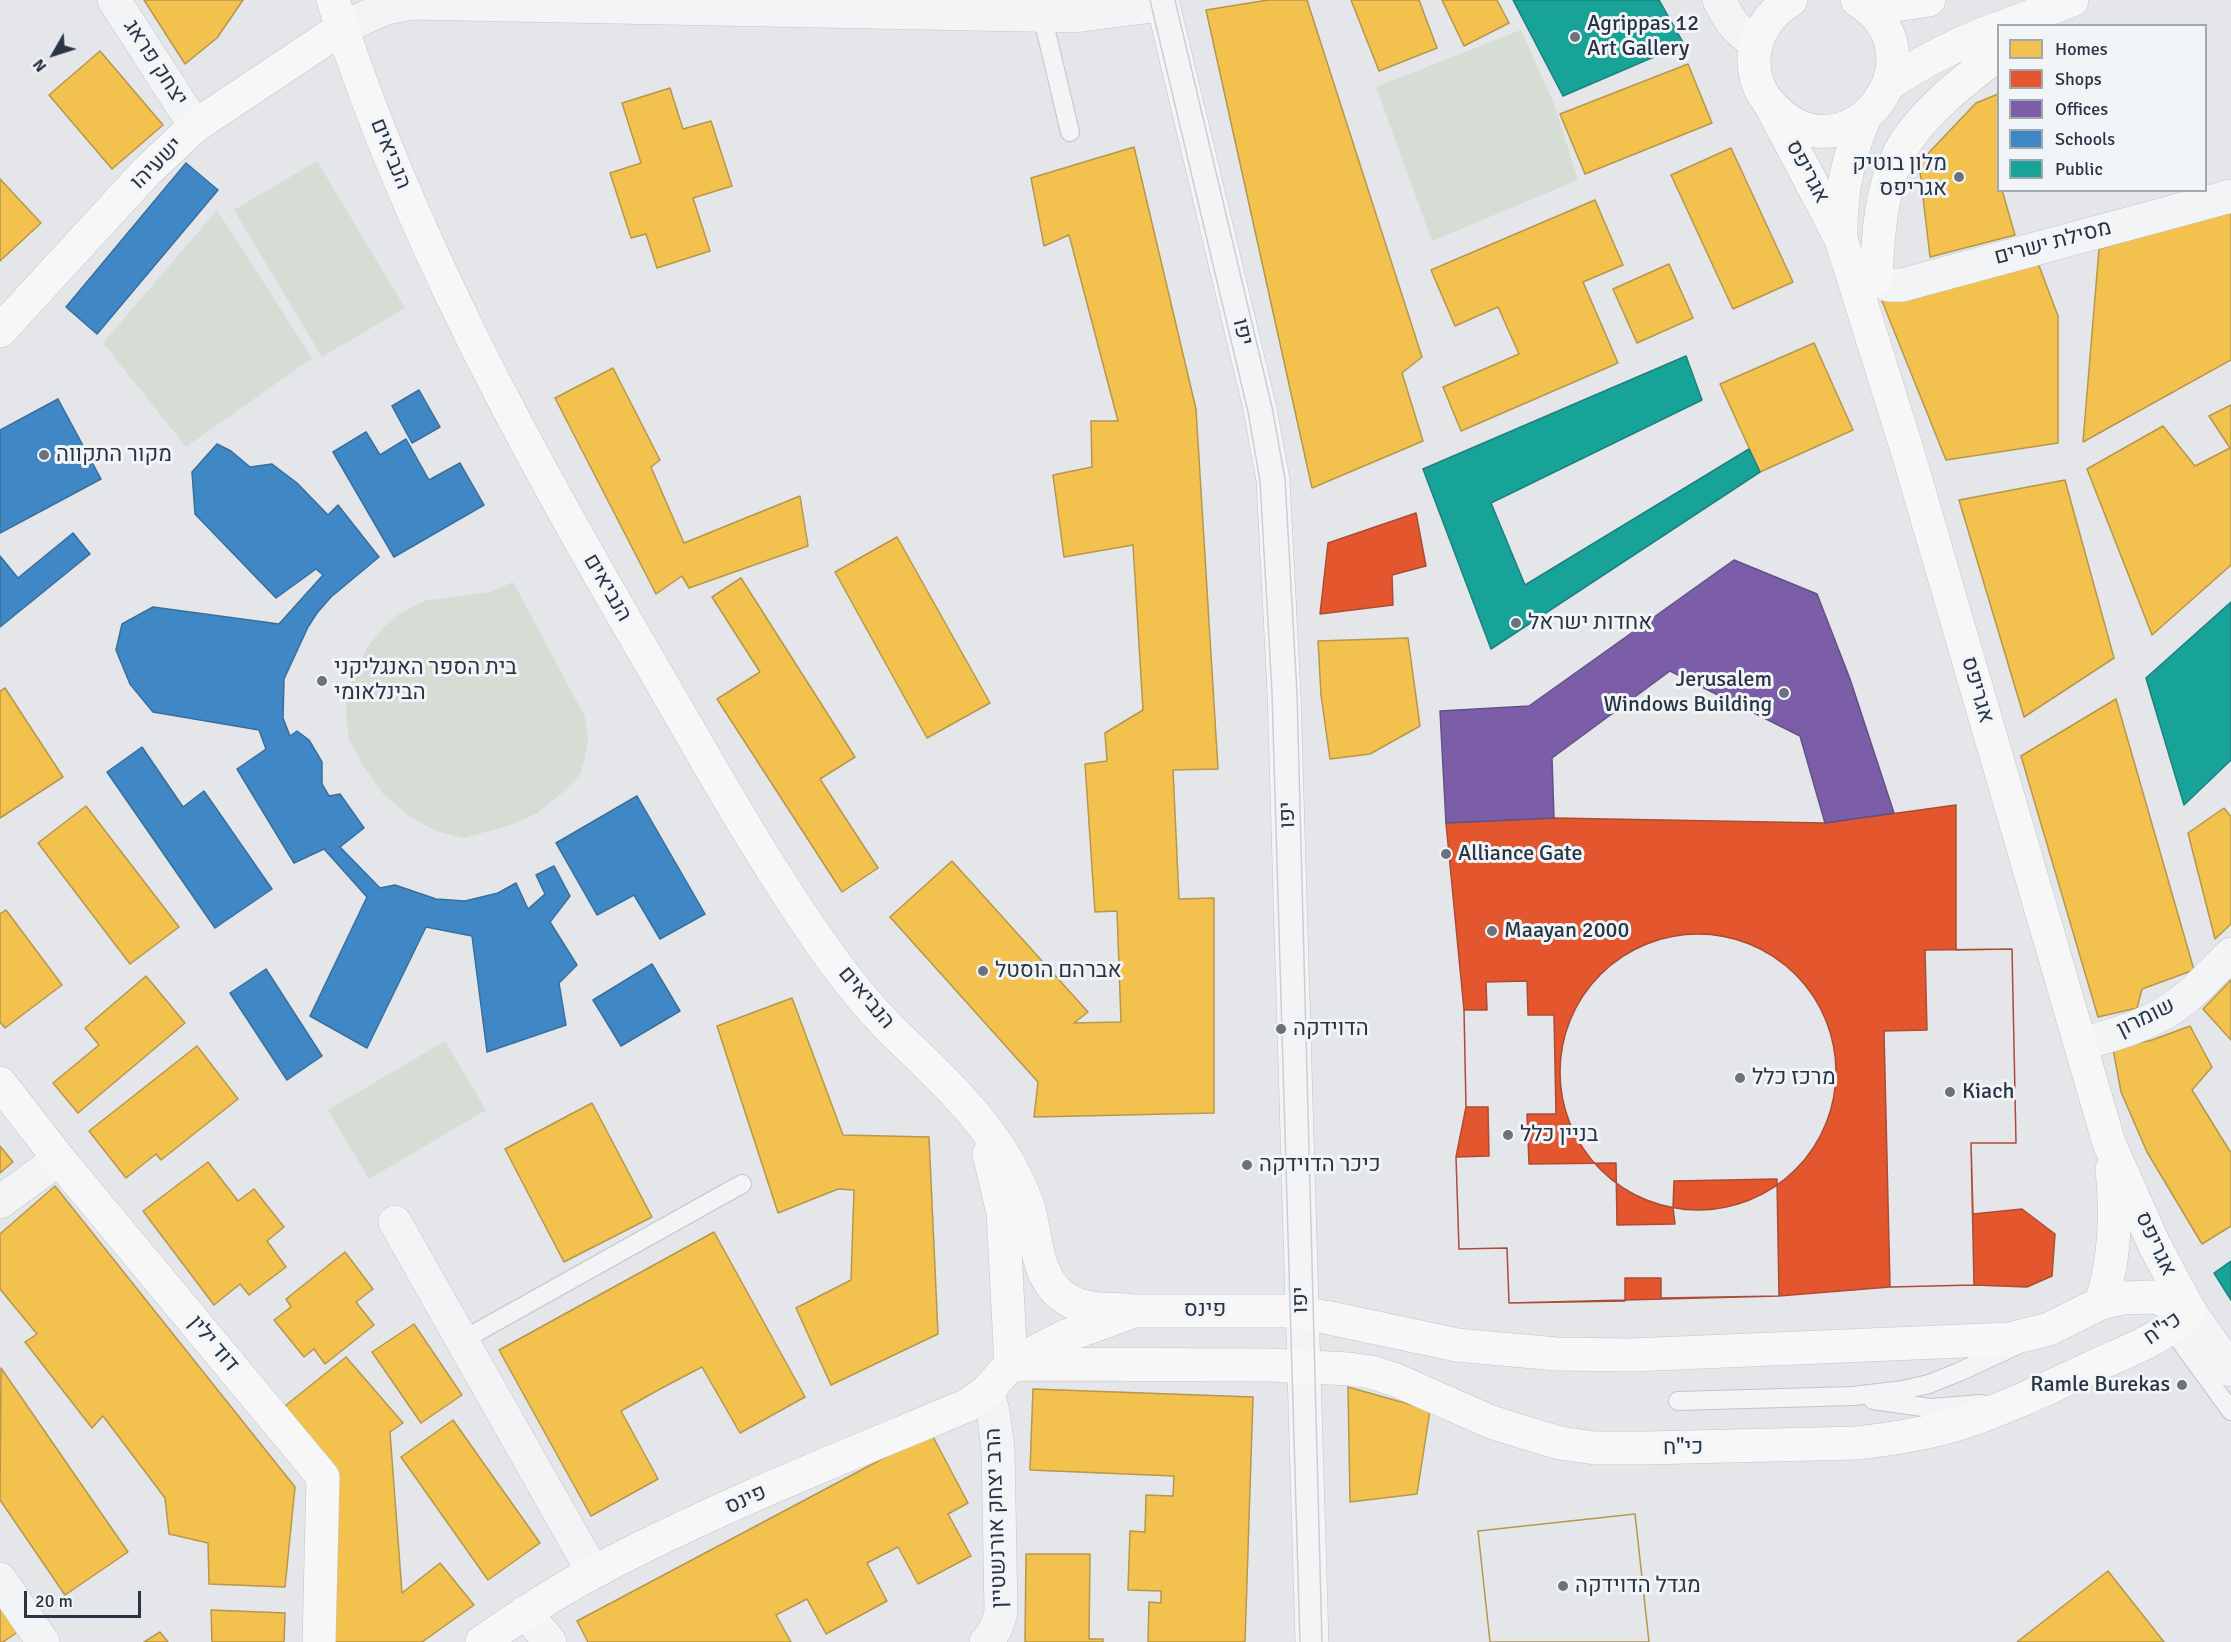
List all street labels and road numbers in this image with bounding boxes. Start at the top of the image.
street label: יצחק פראג [117,15,193,111]
street label: הנביאים [364,115,416,193]
street label: ישעיהו [125,132,189,196]
street label: אגריפס [1779,136,1835,208]
street label: מסילת ישרים [1992,215,2114,271]
street label: יפו [1226,316,1258,348]
street label: הנביאים [577,549,637,627]
street label: אגריפס [1955,654,1999,726]
street label: יפו [1274,801,1302,829]
street label: הנביאים [832,961,900,1035]
street label: שומרון [2113,993,2179,1043]
street label: אגריפס [2129,1208,2181,1280]
street label: יפו [1288,1286,1314,1314]
street label: פינס [1184,1297,1226,1323]
street label: כי"ח [2139,1307,2187,1351]
street label: דוד ילין [182,1311,244,1377]
street label: הרב יצחק אורנשטיין [981,1427,1013,1609]
street label: כי"ח [1663,1434,1703,1462]
street label: פינס [721,1479,771,1521]

